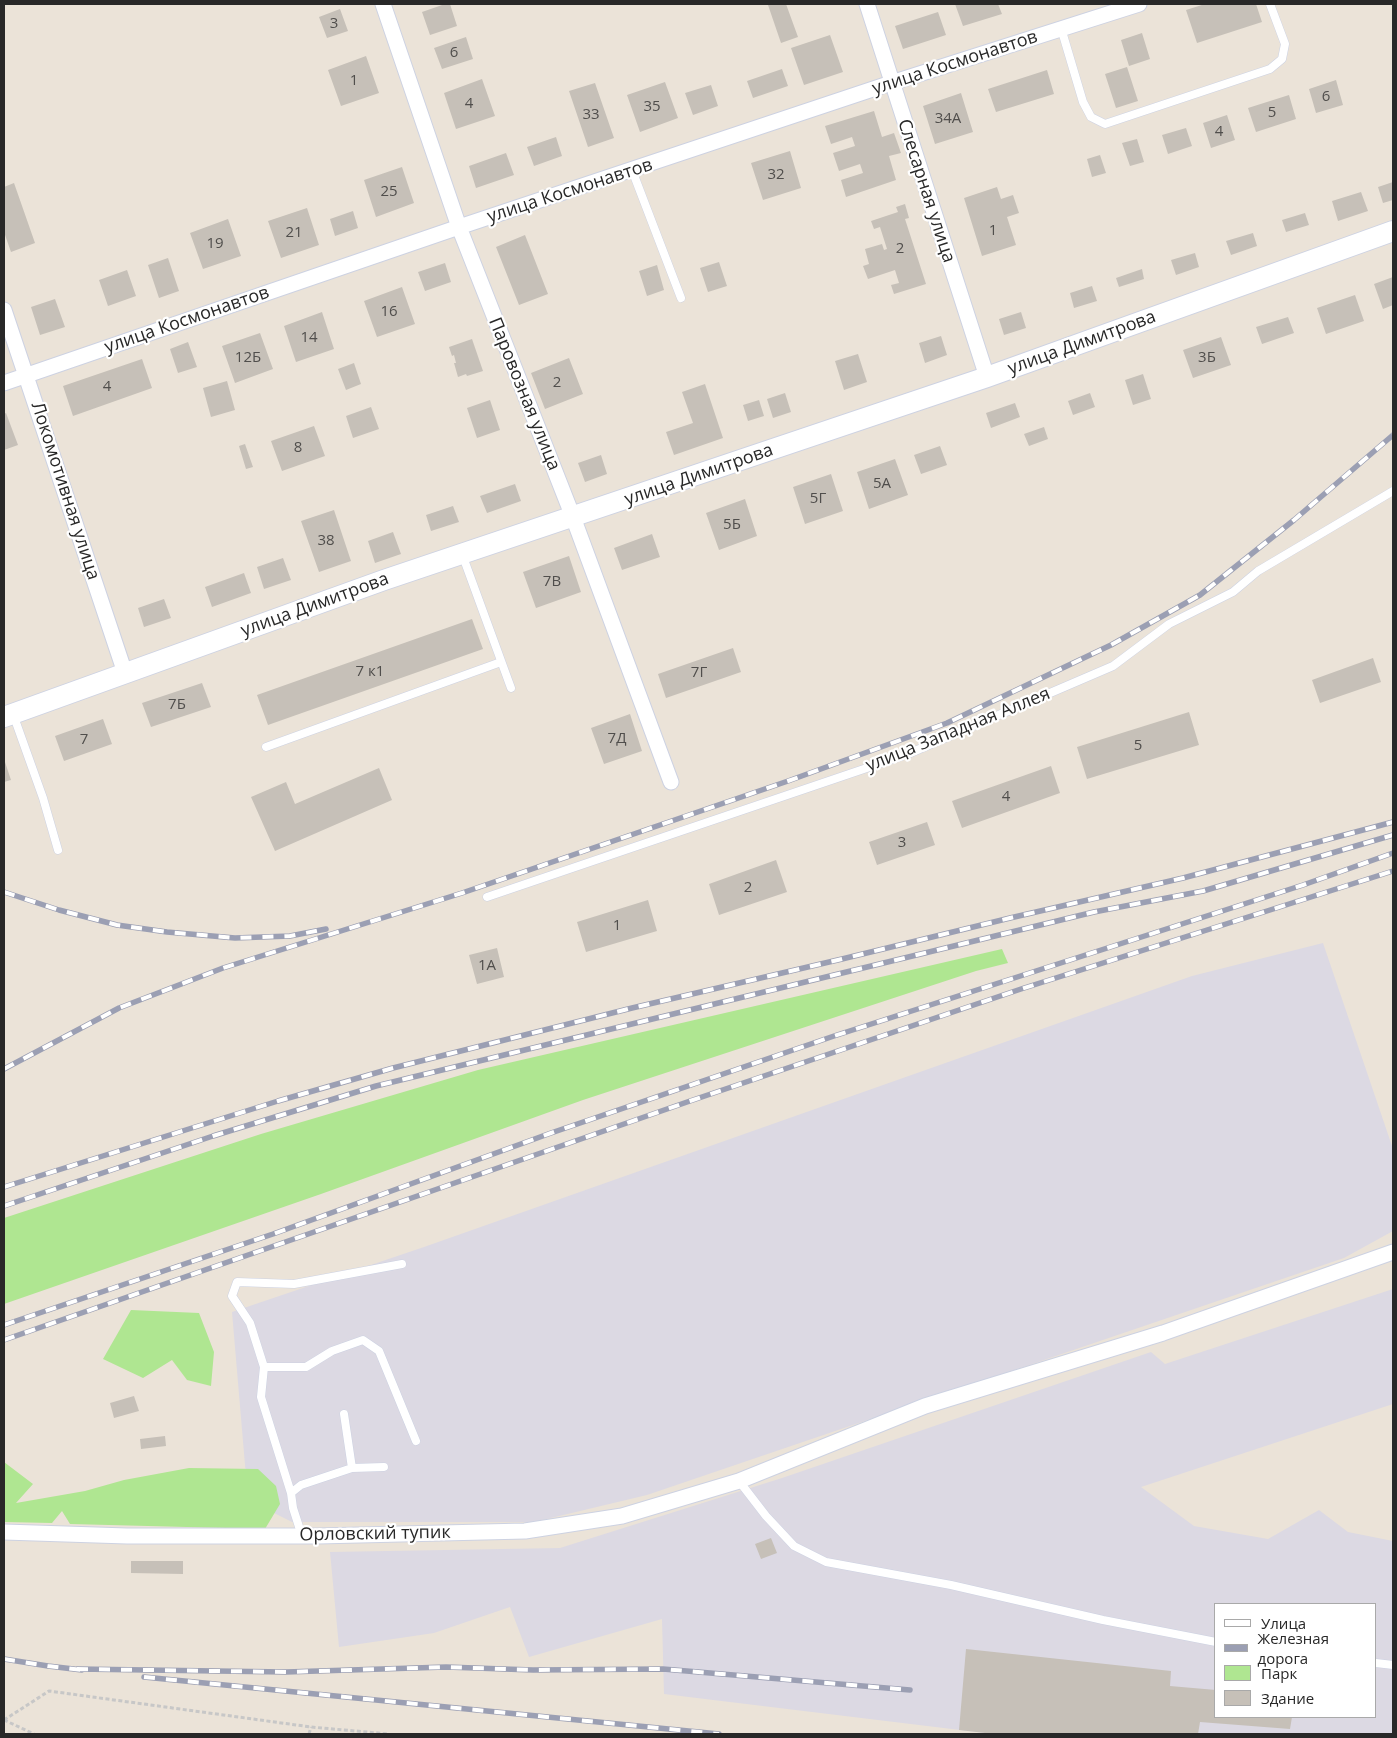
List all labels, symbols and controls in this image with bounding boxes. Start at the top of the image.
house number: 3 [330,15,338,33]
street label: улица Космонавтов [870,26,1040,100]
house number: 6 [450,44,458,62]
house number: 1 [350,72,358,90]
house number: 6 [1322,88,1330,106]
house number: 4 [465,95,473,113]
house number: 35 [643,98,661,116]
house number: 5 [1268,104,1276,122]
house number: 33 [582,106,600,124]
house number: 34А [935,110,961,128]
street label: Слесарная улица [893,117,959,265]
house number: 4 [1215,123,1223,141]
street label: улица Космонавтов [485,154,655,228]
house number: 32 [767,166,785,184]
house number: 25 [380,183,398,201]
house number: 1 [989,222,997,240]
house number: 21 [285,224,303,242]
house number: 19 [206,235,224,253]
house number: 2 [896,240,904,258]
street label: улица Космонавтов [102,282,272,358]
house number: 16 [380,303,398,321]
street label: улица Димитрова [1005,306,1159,380]
street label: Паровозная улица [483,314,565,474]
house number: 14 [300,329,318,347]
house number: 12Б [235,349,261,367]
house number: 3Б [1198,349,1216,367]
house number: 2 [553,374,561,392]
house number: 4 [103,378,111,396]
street label: Локомотивная улица [26,399,104,583]
house number: 8 [294,439,302,457]
street label: улица Димитрова [622,439,776,511]
house number: 5А [873,475,891,493]
house number: 5Г [810,490,826,508]
house number: 5Б [723,516,741,534]
house number: 38 [317,532,335,550]
street label: улица Димитрова [238,568,392,642]
house number: 7В [543,573,561,591]
house number: 7 к1 [356,663,384,681]
house number: 7Г [691,664,707,682]
street label: улица Западная Аллея [863,683,1053,777]
house number: 7Б [168,696,186,714]
house number: 7Д [608,730,626,748]
house number: 7 [80,731,88,749]
house number: 5 [1134,737,1142,755]
house number: 4 [1002,788,1010,806]
house number: 3 [898,834,906,852]
house number: 2 [744,879,752,897]
house number: 1 [613,917,621,935]
house number: 1А [478,957,496,975]
street label: Орловский тупик [299,1522,451,1546]
legend [1214,1603,1377,1718]
text: Улица [1261,1613,1306,1633]
text: Железная дорога [1258,1628,1329,1668]
text: Парк [1261,1663,1297,1683]
text: Здание [1261,1688,1314,1708]

